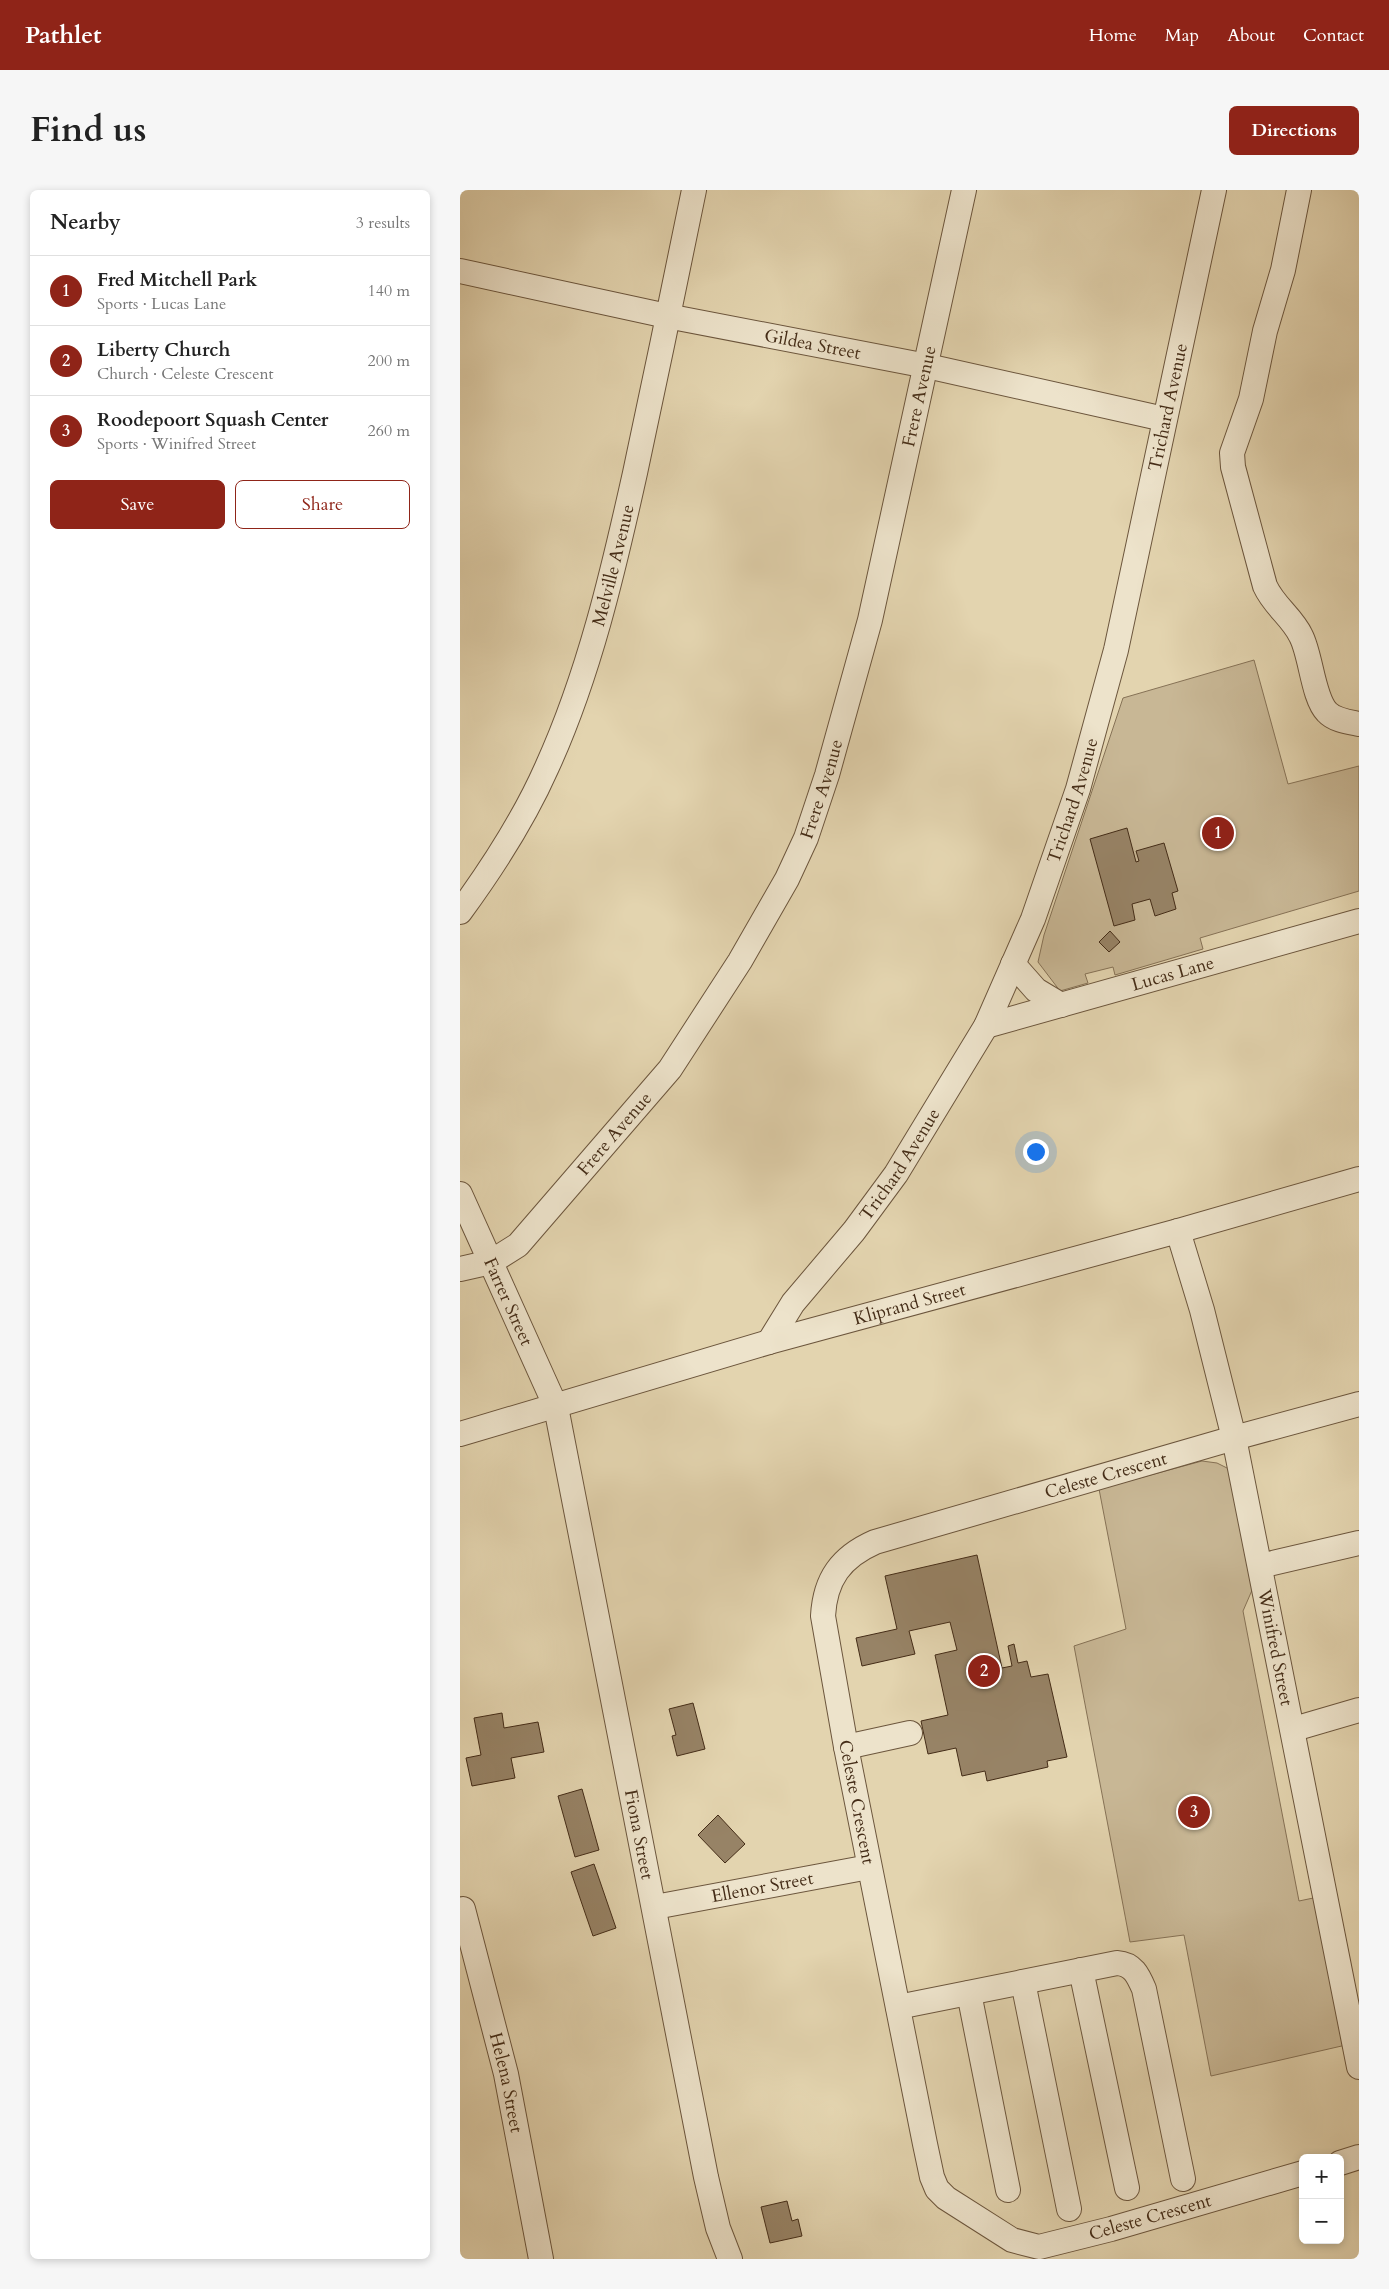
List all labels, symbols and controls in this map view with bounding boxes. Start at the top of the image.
text: Pathlet [25,19,102,52]
text: Home [1089,23,1137,48]
text: Map [1165,23,1199,48]
text: About [1227,23,1275,48]
text: Contact [1303,23,1364,48]
text: Find us [30,106,146,154]
button: Directions [1229,106,1359,155]
text: Nearby [50,208,121,237]
text: 3 results [356,212,410,234]
text: Fred Mitchell Park [97,267,257,293]
text: 1 [62,280,70,302]
text: 140 m [368,280,410,302]
text: Sports · Lucas Lane [97,293,226,315]
street label: Gildea Street [762,323,863,366]
text: Liberty Church [97,337,230,363]
street label: Trichard Avenue [1142,341,1194,474]
street label: Frere Avenue [896,343,943,449]
text: 2 [62,350,70,372]
text: 200 m [368,350,410,372]
text: Church · Celeste Crescent [97,363,274,385]
text: Roodepoort Squash Center [97,407,328,433]
text: 3 [62,420,70,442]
text: 260 m [368,420,410,442]
text: Sports · Winifred Street [97,433,256,455]
button: Save [50,480,225,529]
button: Share [235,480,410,529]
street label: Melville Avenue [586,502,641,629]
street label: Trichard Avenue [1041,735,1104,867]
street label: Frere Avenue [795,737,849,842]
pin: 1 [1202,814,1234,852]
street label: Lucas Lane [1129,950,1217,997]
street label: Frere Avenue [572,1087,658,1181]
street label: Trichard Avenue [854,1104,946,1226]
your location [1023,1139,1049,1165]
street label: Farrer Street [477,1254,539,1350]
street label: Kliprand Street [851,1277,969,1331]
street label: Celeste Crescent [1042,1446,1170,1505]
street label: Winifred Street [1251,1586,1299,1708]
pin: 2 [968,1652,1000,1690]
street label: Celeste Crescent [832,1738,881,1867]
street label: Fiona Street [618,1787,660,1882]
pin: 3 [1178,1793,1210,1831]
street label: Ellenor Street [709,1866,816,1909]
street label: Helena Street [483,2030,529,2135]
map controls [1299,2154,1344,2244]
button: + [1299,2154,1344,2199]
street label: Celeste Crescent [1086,2188,1215,2247]
button: − [1299,2199,1344,2244]

